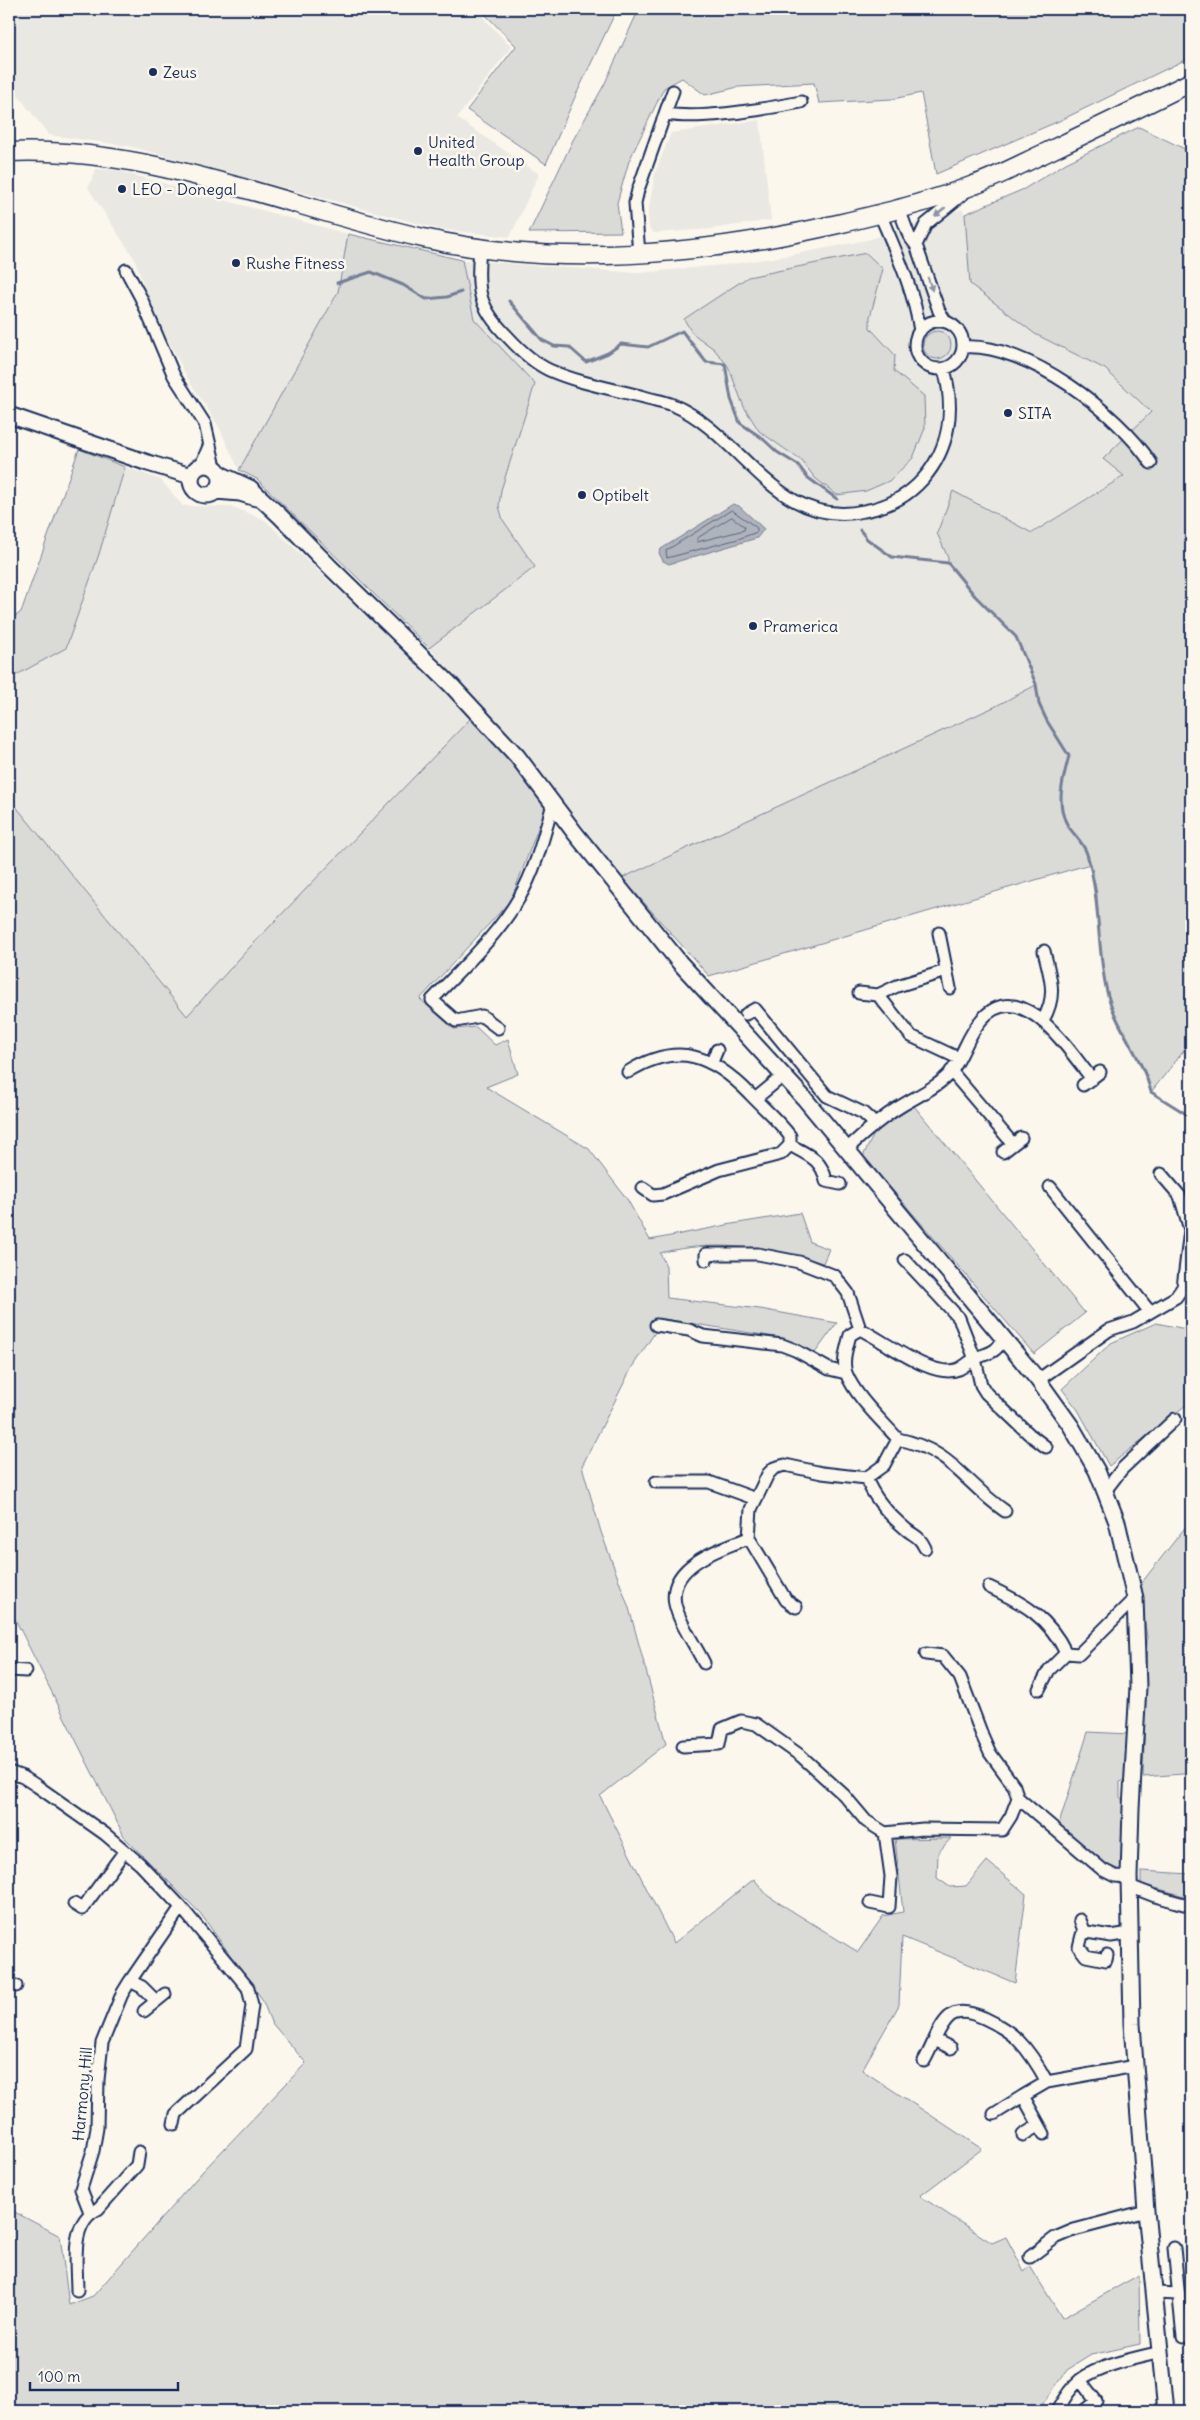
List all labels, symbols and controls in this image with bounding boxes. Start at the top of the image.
place label: Zeus [163,62,197,82]
marker: Zeus [147,66,159,78]
place label: United Health Group [428,132,525,170]
marker: United Health Group [412,145,424,157]
place label: LEO - Donegal [132,179,237,199]
marker: LEO - Donegal [116,183,128,195]
one-way arrow [934,207,947,218]
place label: Rushe Fitness [246,253,345,273]
marker: Rushe Fitness [230,257,242,269]
one-way arrow [926,277,934,292]
place label: SITA [1018,403,1052,423]
marker: SITA [1002,407,1014,419]
place label: Optibelt [592,485,649,505]
marker: Optibelt [576,489,588,501]
place label: Pramerica [763,616,838,636]
marker: Pramerica [747,620,759,632]
street label: Harmony Hill [68,2046,96,2142]
scale bar [30,2360,178,2392]
text: 100 m [38,2367,80,2386]

